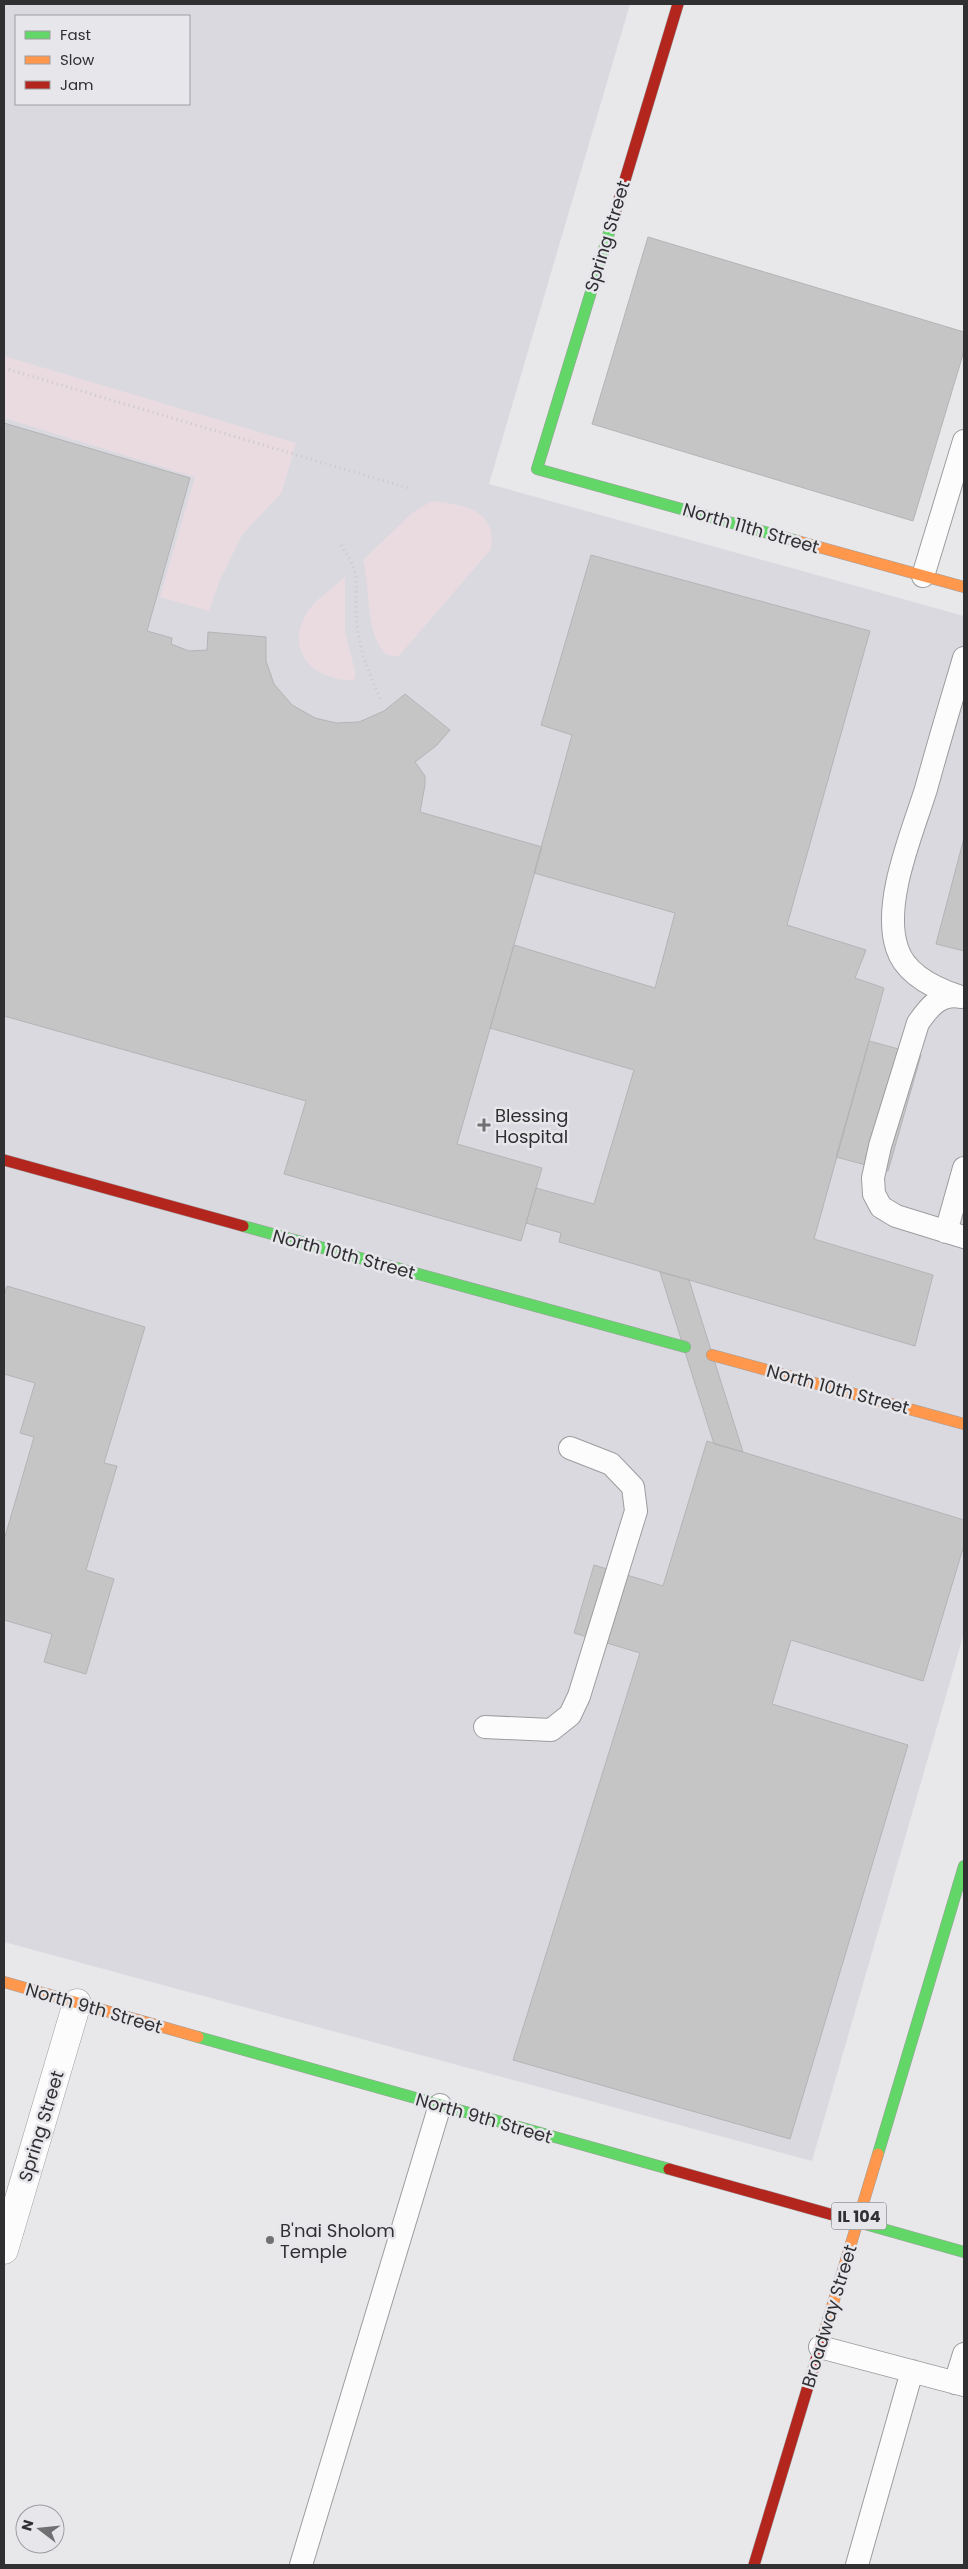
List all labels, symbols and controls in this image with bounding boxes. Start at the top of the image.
legend [15,15,190,105]
text: Fast [60,24,91,45]
text: Slow [60,49,95,70]
text: Jam [60,74,94,95]
street label: Spring Street [578,177,636,295]
street label: North 11th Street [680,497,822,559]
place label: Blessing Hospital [495,1103,569,1149]
marker: Blessing Hospital [477,1118,491,1132]
street label: North 10th Street [270,1223,418,1285]
street label: North 10th Street [764,1358,912,1420]
street label: North 9th Street [23,1977,165,2039]
street label: Spring Street [12,2067,70,2185]
street label: North 9th Street [413,2087,555,2149]
road number: IL 104 [832,2202,886,2230]
place label: B'nai Sholom Temple [280,2218,395,2264]
marker: B'nai Sholom Temple [264,2234,276,2246]
street label: Broadway Street [795,2241,863,2391]
north arrow [15,2504,65,2554]
text: N [16,2518,39,2533]

